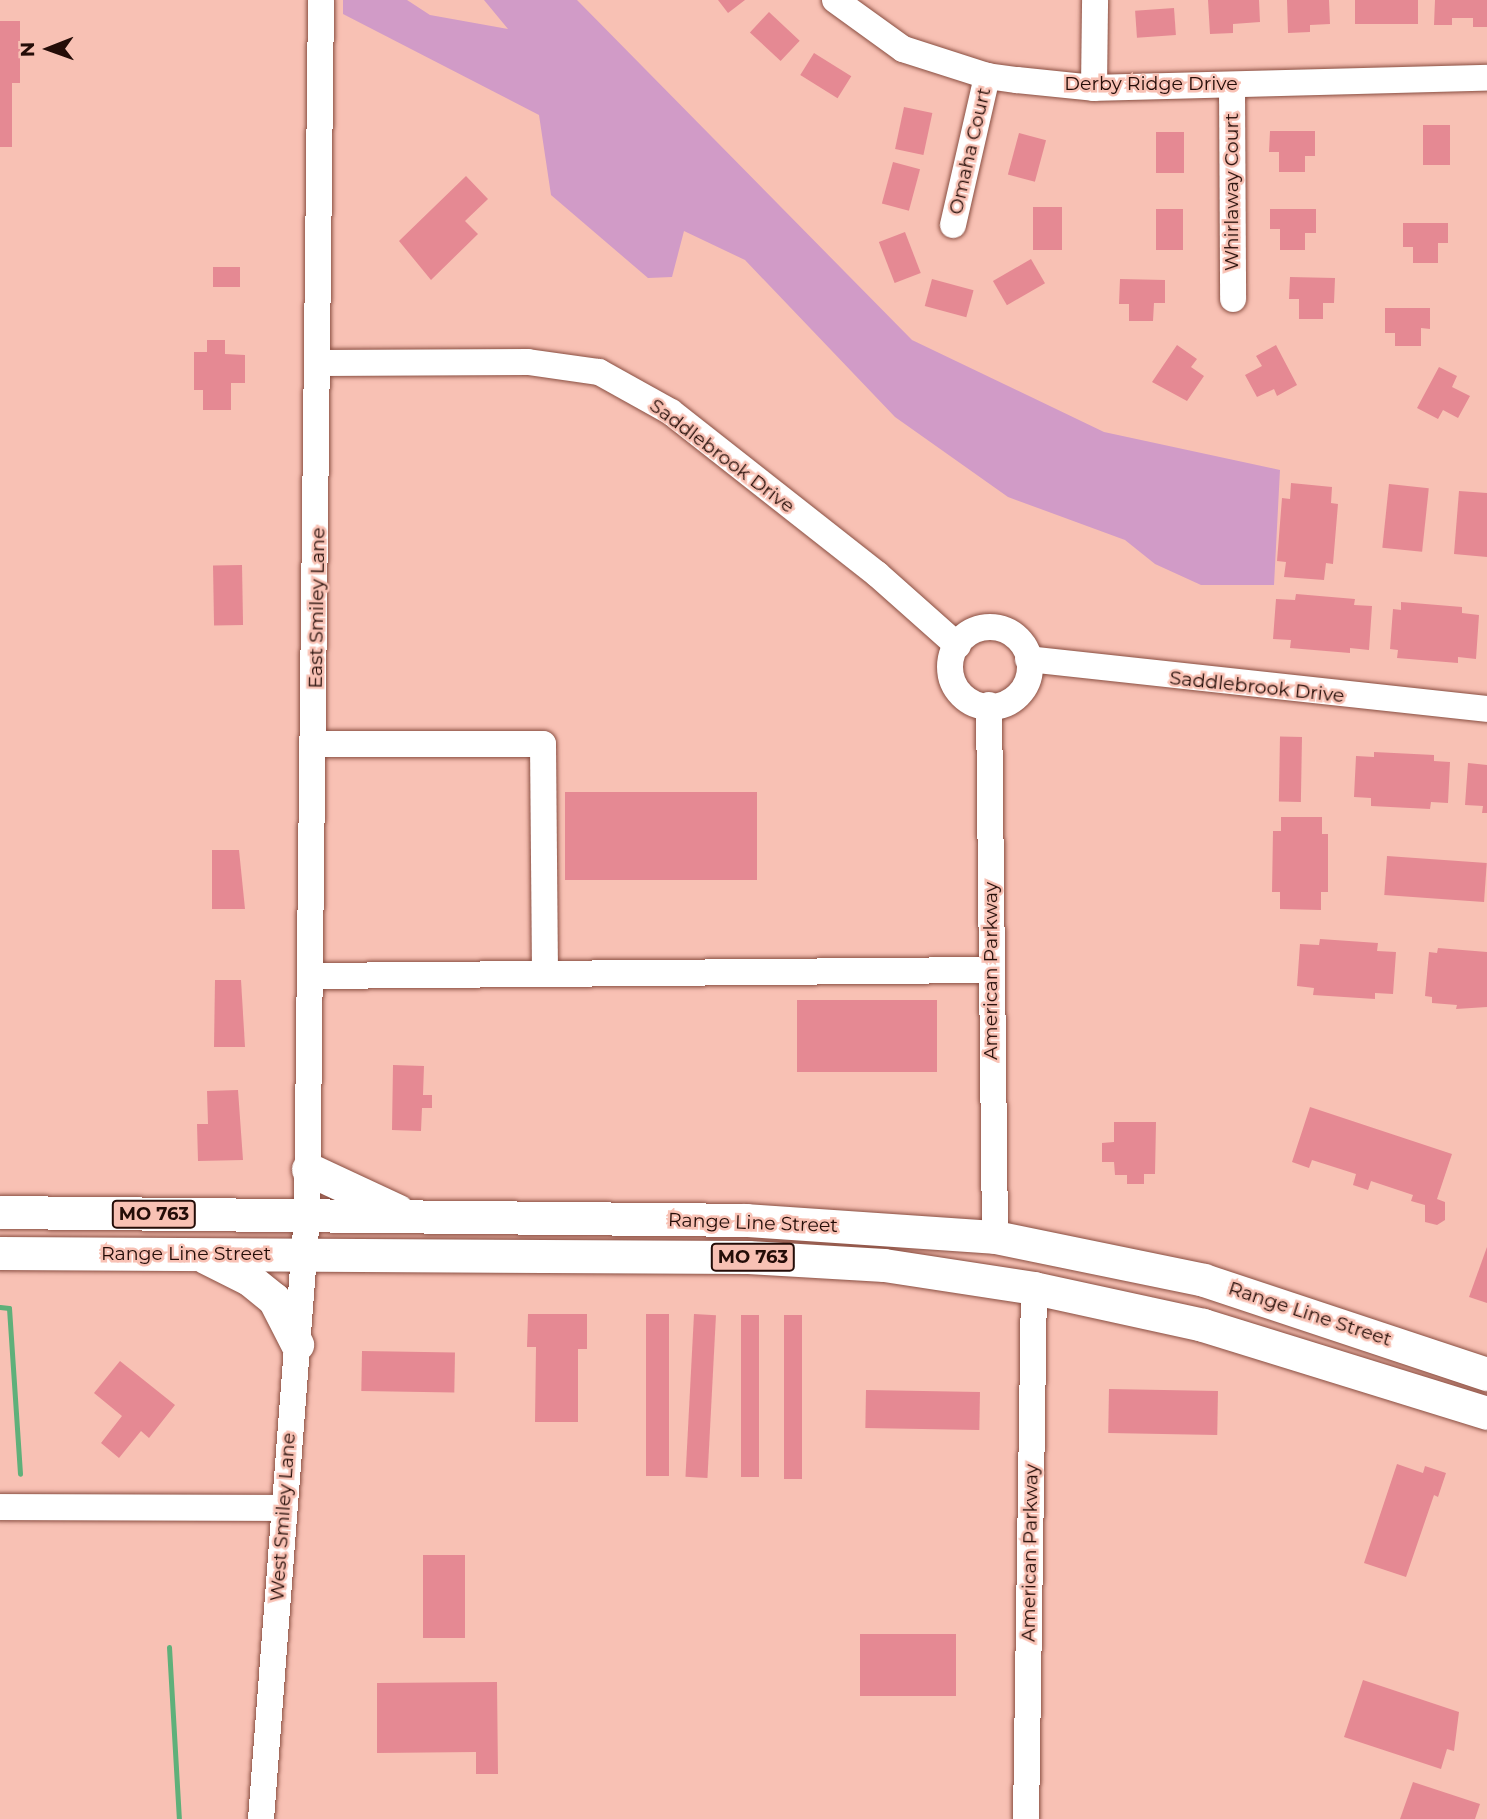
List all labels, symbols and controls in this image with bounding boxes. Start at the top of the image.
north arrow [14,14,84,84]
text: N [16,42,39,57]
street label: Derby Ridge Drive [1064,73,1238,95]
street label: Omaha Court [944,85,996,217]
street label: Whirlaway Court [1221,113,1243,271]
street label: Saddlebrook Drive [645,394,799,518]
street label: East Smiley Lane [304,527,330,689]
street label: Saddlebrook Drive [1169,666,1345,708]
street label: American Parkway [980,882,1002,1060]
road number: MO 763 [110,1199,198,1228]
street label: Range Line Street [668,1209,838,1237]
road number: MO 763 [709,1242,797,1272]
street label: Range Line Street [101,1243,271,1265]
street label: Range Line Street [1226,1277,1394,1351]
street label: West Smiley Lane [266,1432,300,1602]
street label: American Parkway [1017,1464,1043,1642]

